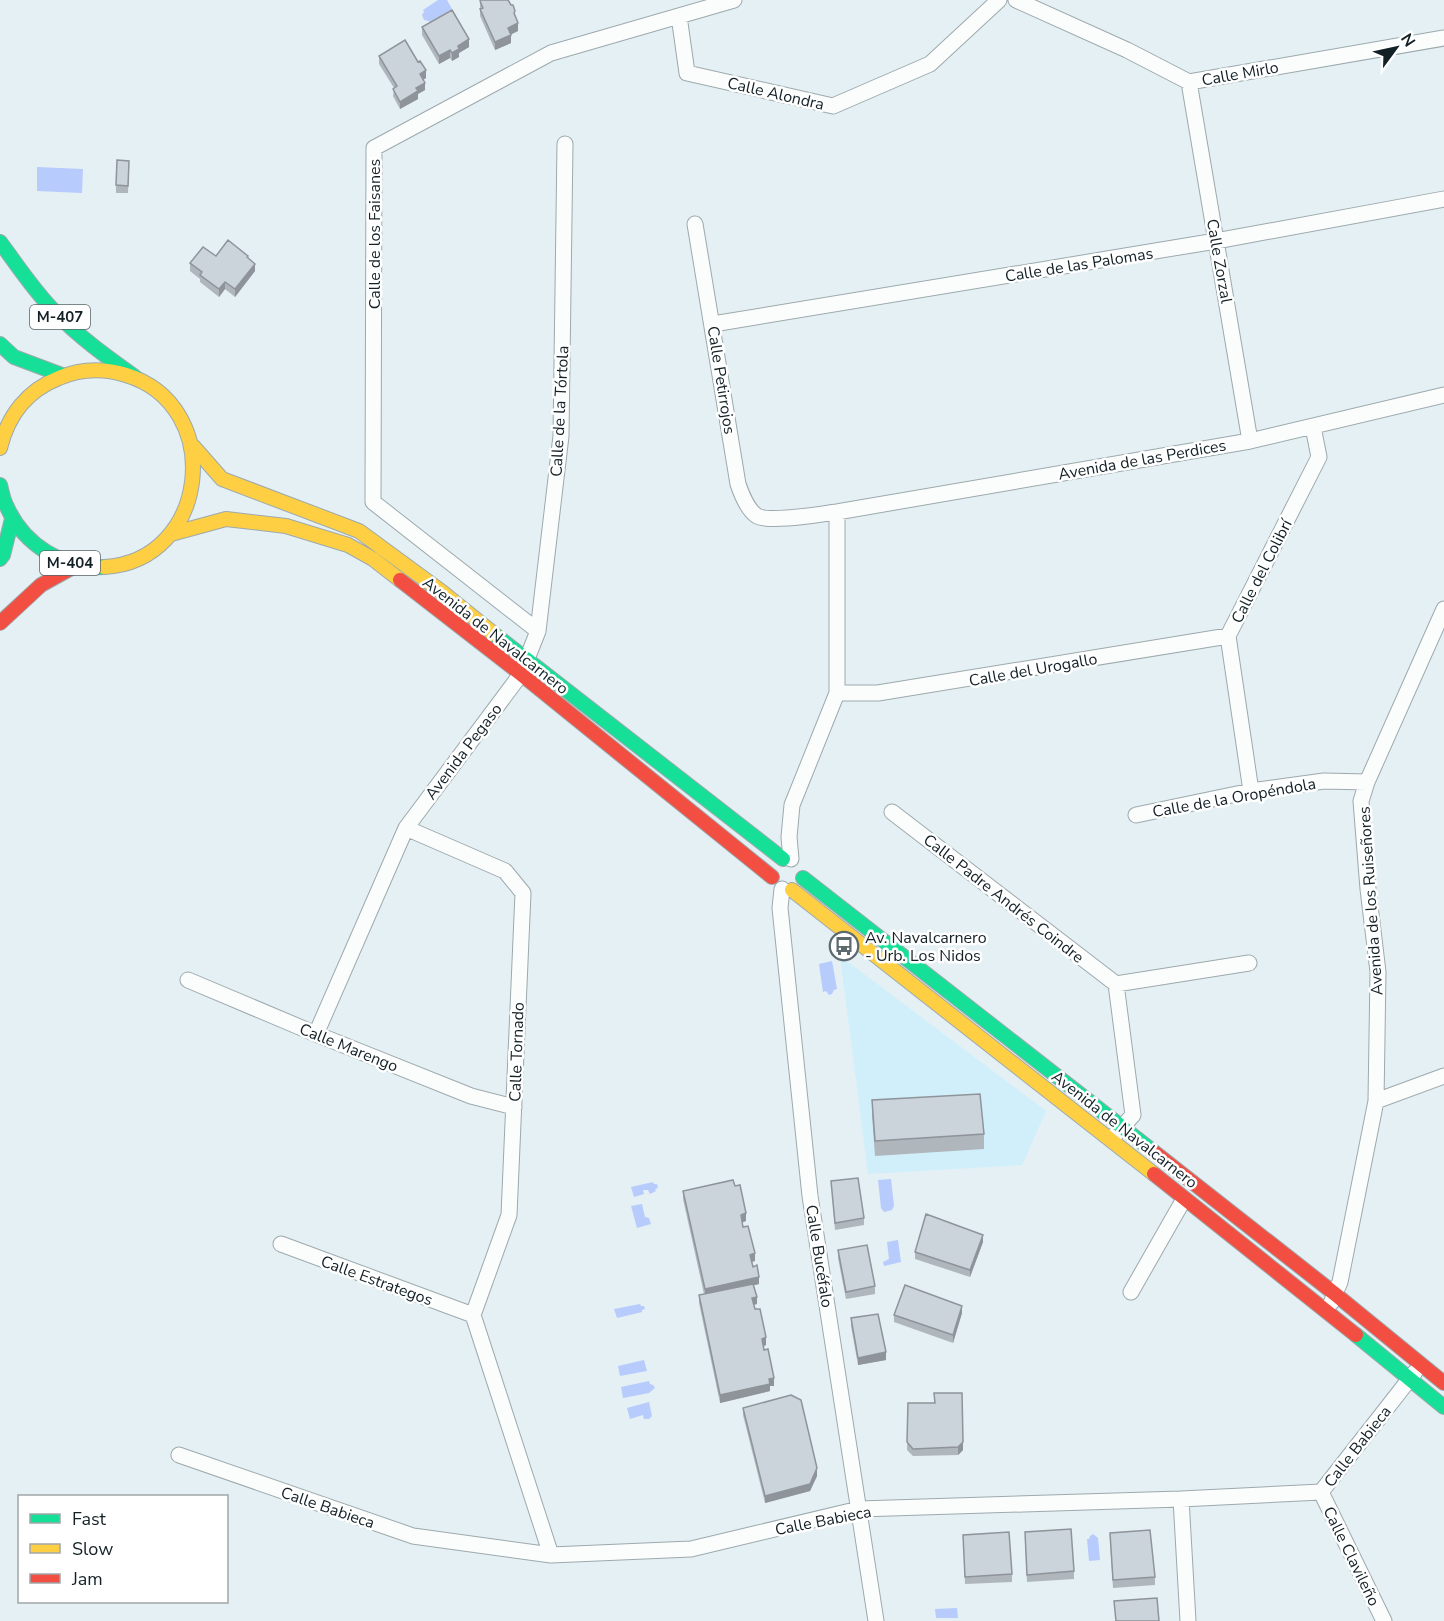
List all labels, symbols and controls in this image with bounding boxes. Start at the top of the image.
north arrow [1366,18,1426,78]
text: N [1395,29,1420,51]
street label: Calle Mirlo [1200,56,1280,92]
street label: Calle Alondra [725,72,826,116]
street label: Calle de los Faisanes [364,159,386,309]
street label: Calle Zorzal [1201,217,1237,305]
street label: Calle de las Palomas [1004,242,1155,288]
road number: M-407 [30,305,90,329]
street label: Calle Petirrojos [702,324,740,436]
street label: Calle de la Tórtola [546,345,574,477]
street label: Avenida de las Perdices [1057,434,1228,486]
street label: Calle del Colibrí [1226,515,1298,627]
road number: M-404 [40,551,100,575]
street label: Avenida de Navalcarnero [418,572,573,700]
street label: Calle del Urogallo [967,648,1099,692]
street label: Avenida Pegaso [420,699,507,804]
street label: Calle de la Oropéndola [1151,773,1318,823]
street label: Avenida de los Ruiseñores [1353,806,1389,996]
street label: Calle Padre Andrés Coindre [919,829,1088,968]
place label: Av. Navalcarnero - Urb. Los Nidos [865,927,987,967]
bus stop icon: Av. Navalcarnero - Urb. Los Nidos [828,930,860,962]
street label: Calle Tornado [504,1002,530,1102]
street label: Calle Marengo [296,1018,401,1078]
street label: Avenida de Navalcarnero [1047,1066,1202,1194]
street label: Calle Bucéfalo [800,1203,838,1309]
street label: Calle Estrategos [318,1250,436,1311]
street label: Calle Babieca [1319,1401,1397,1492]
street label: Calle Babieca [278,1482,377,1534]
legend [18,1495,228,1603]
street label: Calle Babieca [773,1501,873,1541]
street label: Calle Clavileño [1318,1503,1385,1610]
text: Fast [72,1507,107,1531]
text: Slow [72,1537,113,1561]
text: Jam [71,1567,103,1591]

